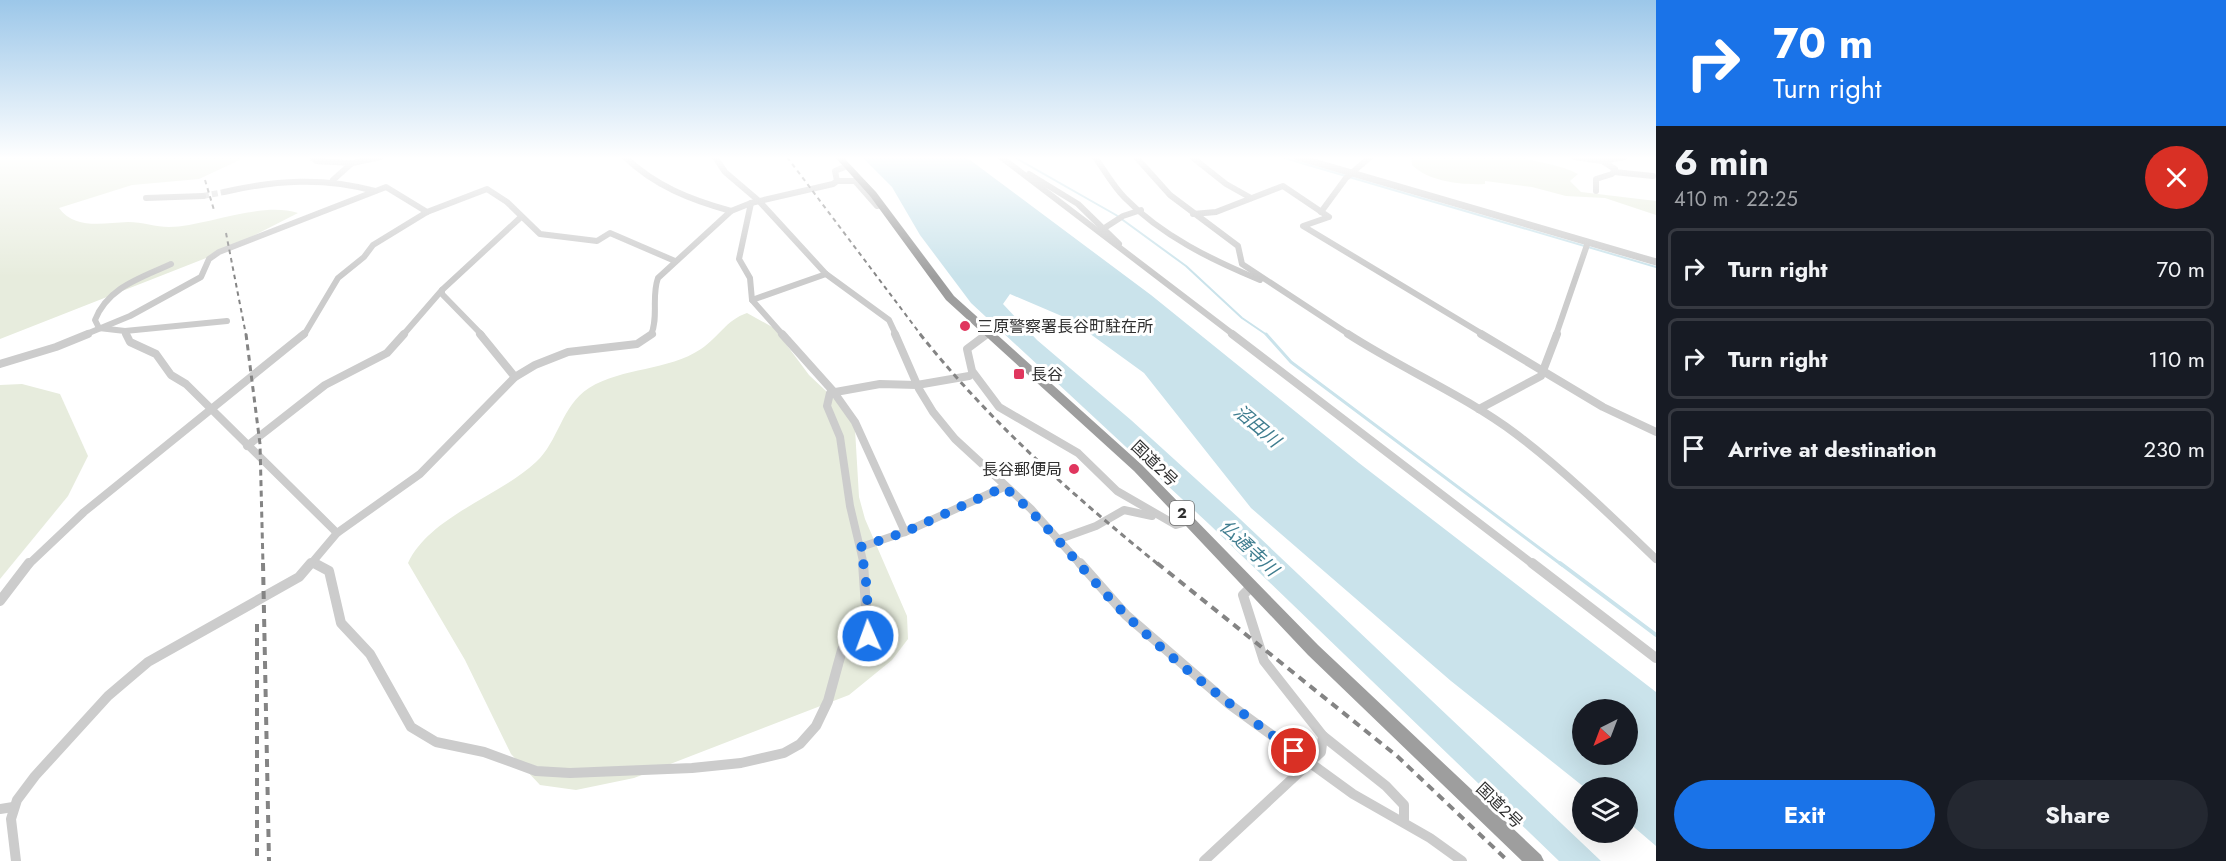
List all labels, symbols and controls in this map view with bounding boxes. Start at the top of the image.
text: 70 m [1773,13,1873,74]
icon: right [1674,24,1752,102]
text: Turn right [1773,69,1881,108]
text: 6 min [1674,136,1769,188]
button: close [2145,146,2208,209]
text: 410 m · 22:25 [1674,185,1798,214]
icon: right [1677,252,1710,285]
text: Turn right [1728,253,1828,285]
text: 70 m [2156,253,2205,285]
place label: 三原警察署長谷町駐在所 [977,315,1153,338]
marker: 三原警察署長谷町駐在所 [958,319,972,333]
icon: right [1677,342,1710,375]
text: Turn right [1728,343,1828,375]
text: 110 m [2148,343,2205,375]
place label: 長谷 [1031,363,1063,386]
marker: 長谷 [1012,367,1026,381]
water label: 沼田川 [1228,399,1288,455]
icon: arrive [1677,432,1710,465]
text: Arrive at destination [1728,433,1937,465]
text: 230 m [2144,433,2205,465]
street label: 国道2号 [1126,435,1183,491]
place label: 長谷郵便局 [982,458,1062,481]
marker: 長谷郵便局 [1067,462,1081,476]
road number: 2 [1170,501,1194,525]
water label: 仏通寺川 [1214,514,1286,583]
position arrow [836,604,900,668]
north arrow [1572,699,1638,765]
map controls [1572,699,1638,843]
pin [1268,725,1319,776]
icon: arrive [1277,734,1310,767]
street label: 国道2号 [1471,777,1528,833]
button: layers [1572,777,1638,843]
button: Exit [1674,780,1935,849]
button: Share [1947,780,2208,849]

